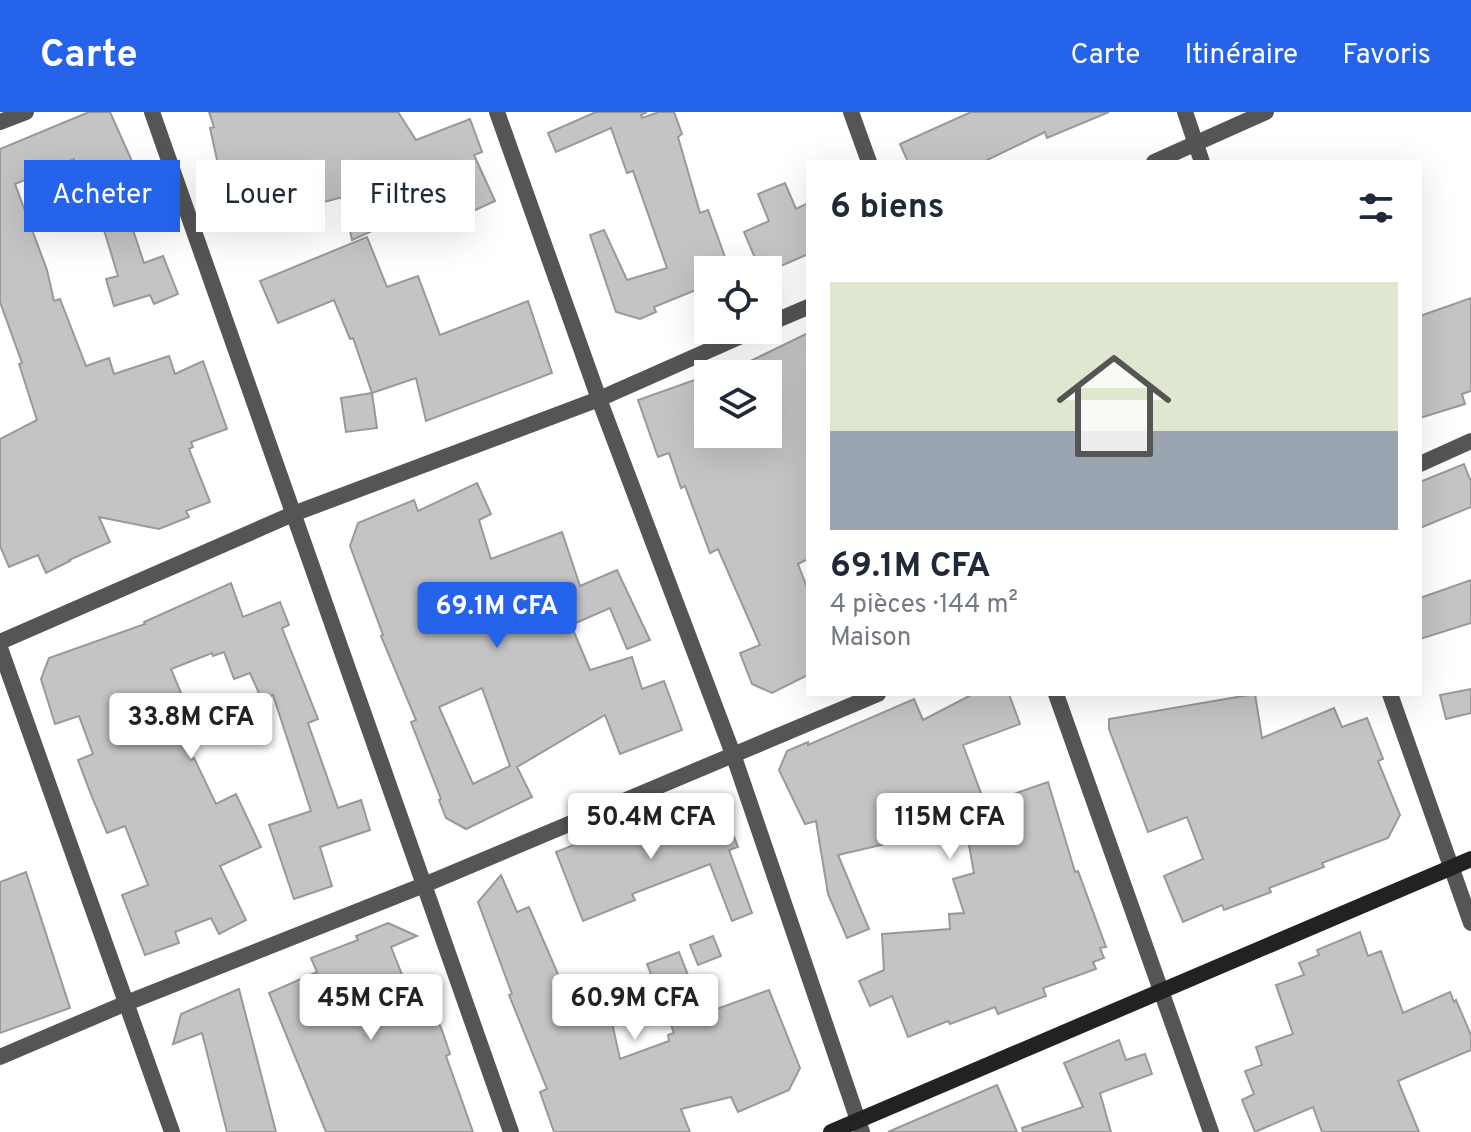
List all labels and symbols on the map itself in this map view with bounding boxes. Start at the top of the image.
pin: 69.1M CFA [405,582,589,650]
pin: 33.8M CFA [99,693,283,761]
pin: 50.4M CFA [559,793,743,861]
pin: 115M CFA [867,793,1033,861]
pin: 45M CFA [297,974,445,1042]
pin: 60.9M CFA [543,974,727,1042]

